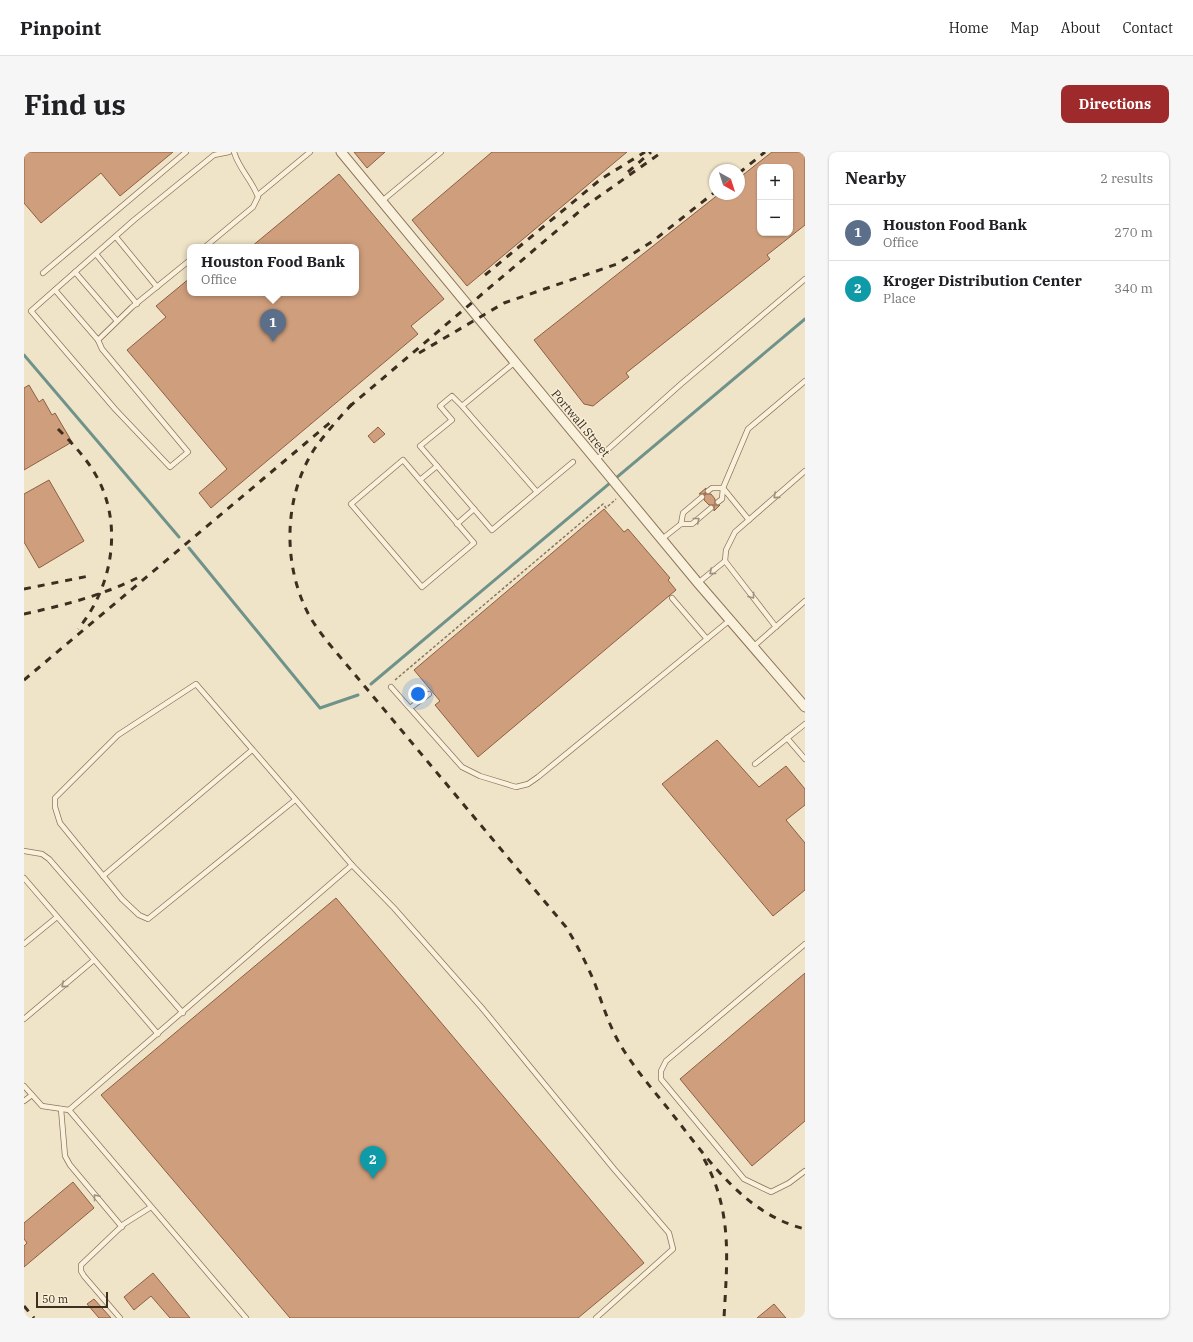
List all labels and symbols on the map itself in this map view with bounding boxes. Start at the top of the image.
north arrow [709,164,745,200]
pin: 1 [260,309,286,342]
street label: Portwall Street [549,386,613,460]
one-way arrow [773,492,780,499]
one-way arrow [693,517,700,524]
one-way arrow [709,568,716,575]
one-way arrow [748,592,755,599]
your location [408,684,428,704]
one-way arrow [62,980,69,987]
pin: 2 [360,1146,386,1179]
one-way arrow [94,1194,101,1202]
scale bar [36,1290,108,1309]

